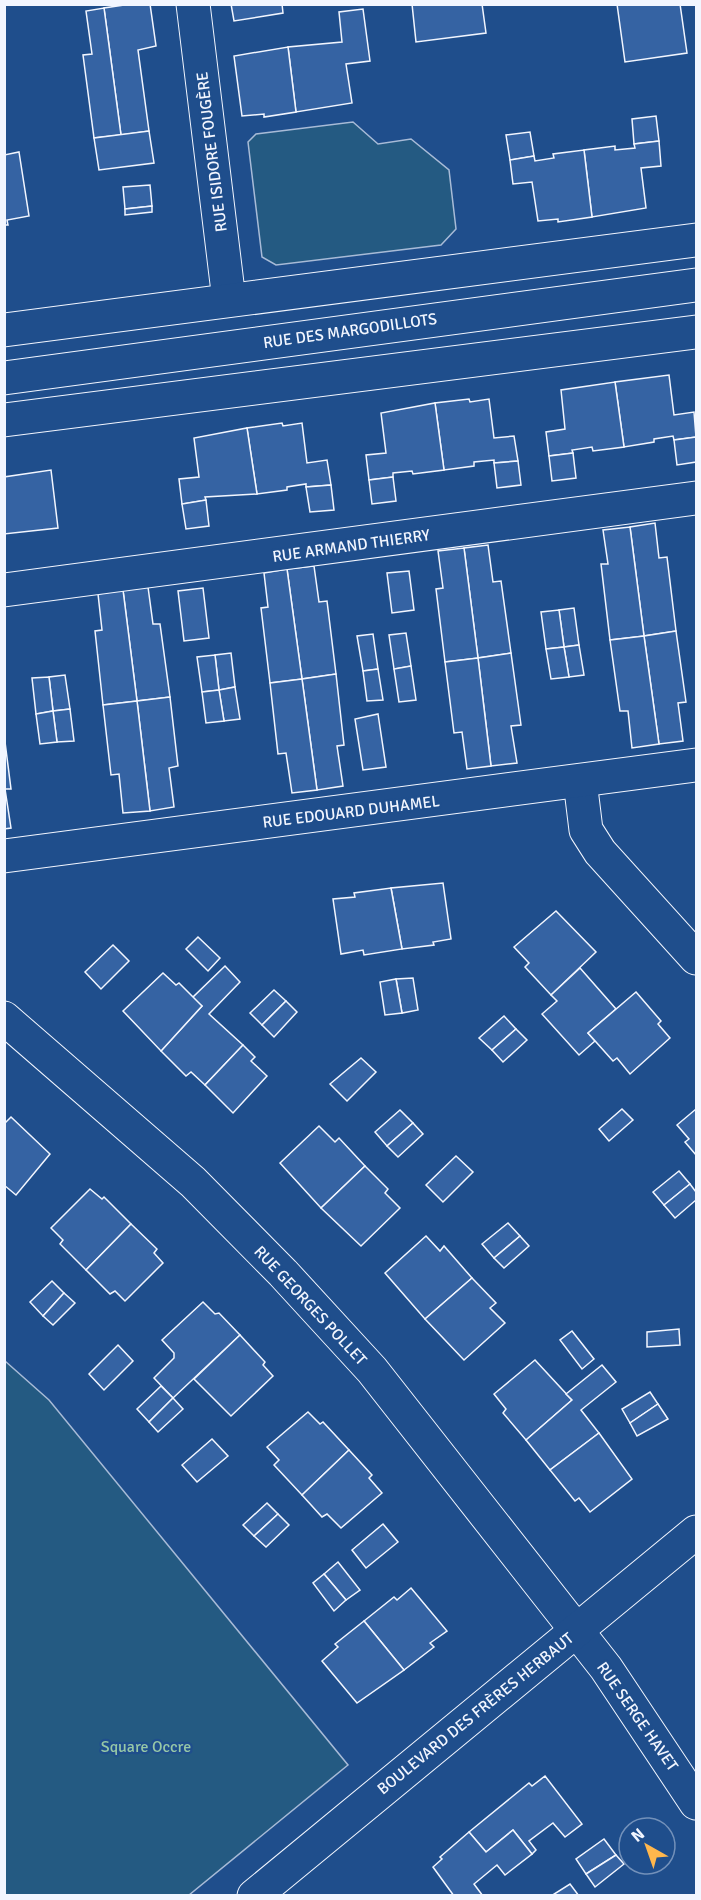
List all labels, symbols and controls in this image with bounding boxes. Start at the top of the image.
street label: RUE ISIDORE FOUGÈRE [192,71,232,233]
street label: RUE DES MARGODILLOTS [262,309,438,353]
street label: RUE ARMAND THIERRY [271,525,431,567]
street label: RUE EDOUARD DUHAMEL [262,791,441,833]
street label: RUE GEORGES POLLET [250,1242,371,1370]
street label: BOULEVARD DES FRÈRES HERBAUT [373,1628,578,1799]
street label: RUE SERGE HAVET [592,1658,682,1775]
park label: Square Occre [101,1737,191,1757]
north arrow [617,1816,677,1876]
text: N [627,1824,649,1847]

